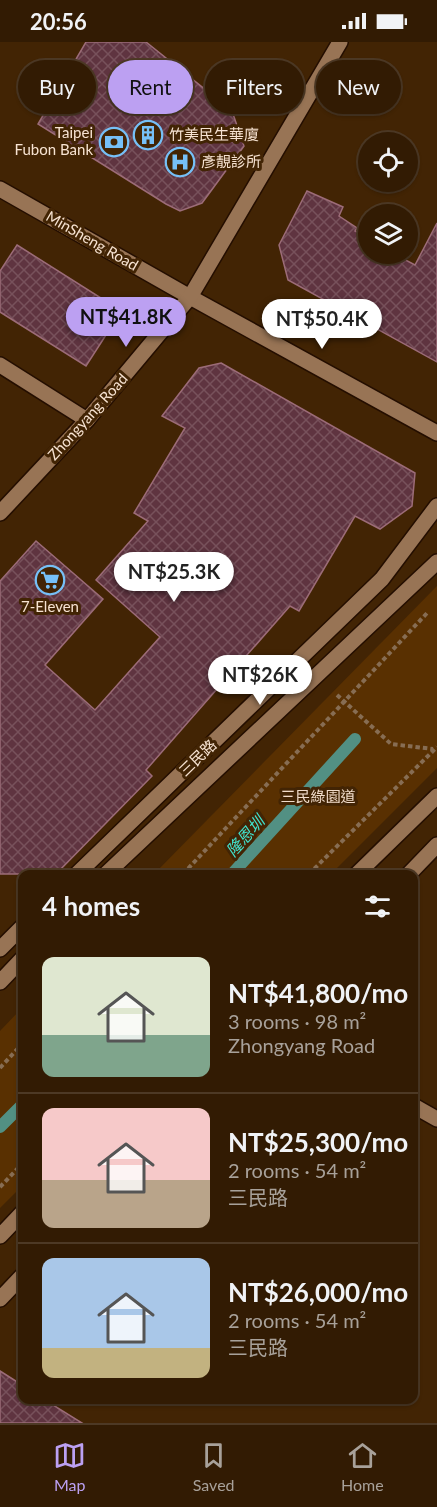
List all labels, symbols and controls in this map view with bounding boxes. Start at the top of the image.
text: 20:56 [30,8,87,35]
chip: Buy [18,60,96,114]
chip: Rent [108,60,193,114]
chip: Filters [205,60,304,114]
chip: New [316,60,401,114]
building icon: 竹美民生華廈 [132,119,164,151]
place label: Taipei Fubon Bank [15,123,93,158]
place label: 竹美民生華廈 [169,125,259,143]
bank icon: Taipei Fubon Bank [98,126,130,158]
map controls [358,132,418,264]
button: locate [358,132,418,192]
hospital icon: 彥靚診所 [164,146,196,178]
place label: 彥靚診所 [201,152,261,170]
button: layers [358,204,418,264]
street label: MinSheng Road [43,207,142,274]
pin: NT$41.8K [64,297,188,348]
pin: NT$50.4K [260,299,384,350]
text: NT$41.8K [80,304,172,328]
text: NT$50.4K [276,306,368,330]
street label: Zhongyang Road [44,369,131,463]
pin: NT$25.3K [112,552,236,603]
text: NT$25.3K [128,559,220,583]
supermarket icon: 7-Eleven [34,564,66,596]
place label: 7-Eleven [21,597,79,615]
pin: NT$26K [211,655,309,706]
text: NT$26K [222,662,298,686]
street label: 三民路 [175,735,220,779]
park label: 三民綠園道 [280,787,356,805]
water label: 隆恩圳 [222,810,269,860]
text: 4 homes [42,890,140,922]
icon: filters [361,890,394,923]
text: NT$41,800/mo [228,977,408,1009]
icon: home [90,981,162,1053]
text: 3 rooms · 98 m² [228,1009,366,1033]
text: Zhongyang Road [228,1033,375,1057]
text: NT$25,300/mo [228,1126,408,1158]
icon: home [90,1132,162,1204]
text: 2 rooms · 54 m² [228,1158,366,1182]
text: 三民路 [228,1185,288,1209]
text: NT$26,000/mo [228,1276,408,1308]
icon: home [90,1282,162,1354]
text: 2 rooms · 54 m² [228,1308,366,1332]
text: 三民路 [228,1335,288,1359]
tab: Map [53,1439,86,1494]
tab: Saved [193,1439,235,1494]
tab: Home [341,1439,384,1494]

